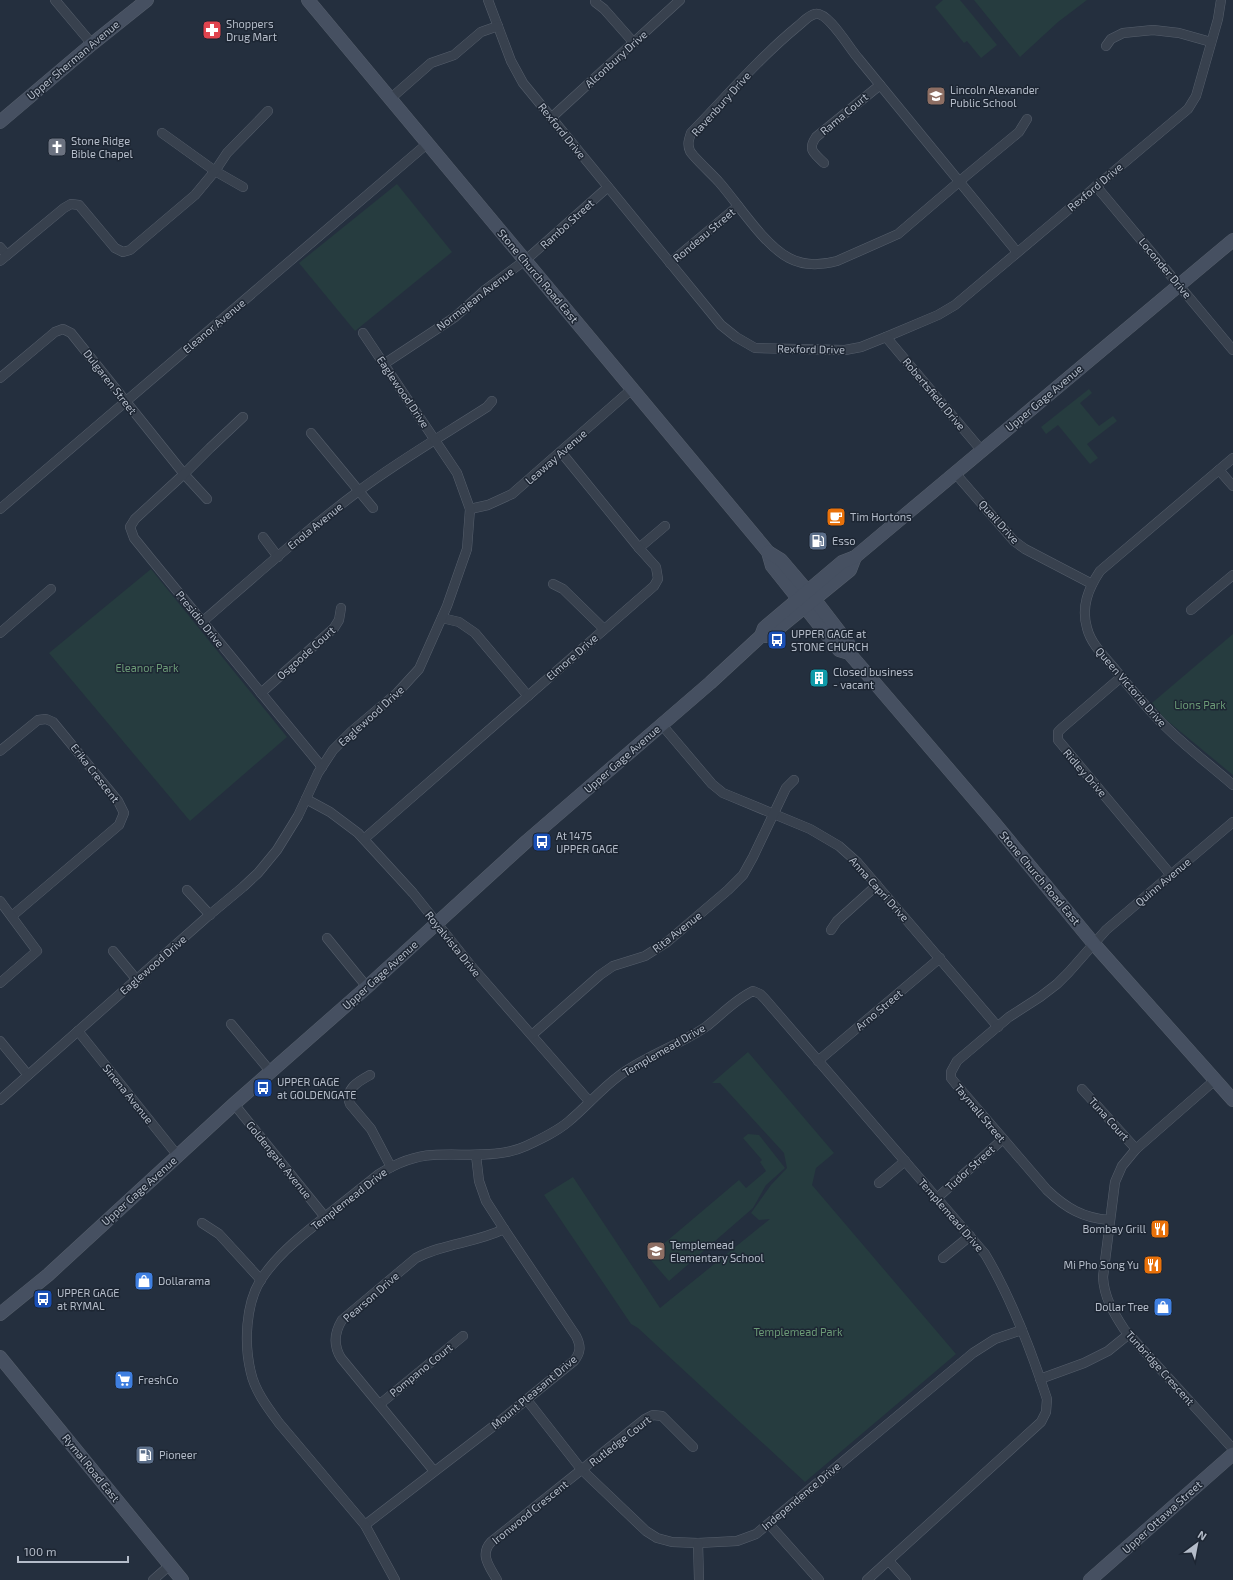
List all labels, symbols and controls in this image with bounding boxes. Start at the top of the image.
street label: Upper Sherman Avenue [24,17,122,102]
place label: Shoppers Drug Mart [226,17,277,43]
pharmacy icon: Shoppers Drug Mart [201,19,223,41]
street label: Alconbury Drive [582,27,649,90]
street label: Ravenbury Drive [688,69,753,138]
place label: Lincoln Alexander Public School [950,83,1040,109]
school or university icon: Lincoln Alexander Public School [925,85,947,107]
street label: Rama Court [817,90,870,137]
street label: Rexford Drive [536,100,589,161]
place label: Stone Ridge Bible Chapel [71,134,133,160]
church icon: Stone Ridge Bible Chapel [46,136,68,158]
street label: Rexford Drive [1064,160,1125,213]
street label: Rambo Street [537,196,596,251]
street label: Rondeau Street [670,205,737,264]
street label: Stone Church Road East [495,226,581,325]
street label: Loconder Drive [1136,235,1194,301]
street label: Normajean Avenue [434,264,517,334]
street label: Eleanor Avenue [180,296,248,355]
street label: Rexford Drive [777,341,845,356]
street label: Dulgaren Street [81,347,140,417]
street label: Eaglewood Drive [375,353,432,430]
street label: Robertsfield Drive [900,355,968,432]
street label: Upper Gage Avenue [1002,362,1085,434]
street label: Leaway Avenue [522,426,589,487]
street label: Quail Drive [976,497,1022,547]
street label: Enola Avenue [284,499,345,552]
cafe icon: Tim Hortons [825,506,847,528]
place label: Tim Hortons [850,510,912,523]
fuel station icon: Esso [807,530,829,552]
place label: Esso [832,534,856,547]
street label: Presidio Drive [174,588,227,650]
street label: Osgoode Court [274,623,337,682]
place label: UPPER GAGE at STONE CHURCH [791,627,868,653]
bus stop icon: UPPER GAGE at STONE CHURCH [766,629,788,651]
street label: Elmore Drive [543,631,600,683]
street label: Queen Victoria Drive [1093,644,1169,730]
park label: Eleanor Park [115,661,179,674]
place label: Closed business - vacant [833,665,914,691]
building icon: Closed business - vacant [808,667,830,689]
street label: Eaglewood Drive [335,683,406,749]
park label: Lions Park [1174,698,1226,711]
street label: Upper Gage Avenue [581,722,662,795]
street label: Erika Crescent [68,741,122,805]
street label: Ridley Drive [1061,746,1110,799]
street label: Stone Church Road East [997,828,1083,927]
place label: At 1475 UPPER GAGE [556,829,619,855]
bus stop icon: At 1475 UPPER GAGE [531,831,553,853]
street label: Anna Capri Drive [847,854,912,924]
street label: Quinn Avenue [1132,855,1194,909]
street label: Royalvista Drive [423,908,484,979]
street label: Rita Avenue [650,908,704,955]
street label: Eaglewood Drive [117,932,189,997]
street label: Upper Gage Avenue [339,937,420,1012]
street label: Arno Street [853,986,905,1033]
street label: Templemead Drive [620,1021,707,1078]
street label: Sinena Avenue [100,1061,156,1126]
place label: UPPER GAGE at GOLDENGATE [277,1075,356,1101]
bus stop icon: UPPER GAGE at GOLDENGATE [252,1077,274,1099]
street label: Taymall Street [952,1081,1009,1145]
street label: Tuna Court [1086,1094,1132,1143]
street label: Goldengate Avenue [244,1118,315,1201]
street label: Tudor Street [942,1142,997,1193]
street label: Upper Gage Avenue [98,1153,179,1228]
street label: Templemead Drive [308,1165,389,1232]
street label: Templemead Drive [916,1175,987,1254]
restaurant icon: Bombay Grill [1149,1218,1171,1240]
place label: Bombay Grill [1082,1222,1147,1235]
place label: Templemead Elementary School [670,1238,764,1264]
school or university icon: Templemead Elementary School [645,1240,667,1262]
restaurant icon: Mi Pho Song Yu [1142,1254,1164,1276]
place label: Mi Pho Song Yu [1064,1258,1139,1271]
street label: Pearson Drive [340,1269,401,1324]
shop icon: Dollarama [133,1270,155,1292]
place label: Dollarama [158,1274,210,1287]
place label: UPPER GAGE at RYMAL [57,1286,120,1312]
bus stop icon: UPPER GAGE at RYMAL [32,1288,54,1310]
shop icon: Dollar Tree [1152,1296,1174,1318]
place label: Dollar Tree [1095,1300,1149,1313]
park label: Templemead Park [753,1325,843,1338]
street label: Tunbridge Crescent [1123,1328,1197,1408]
street label: Pompano Court [387,1340,455,1399]
street label: Mount Pleasant Drive [488,1352,579,1431]
supermarket icon: FreshCo [113,1369,135,1391]
place label: FreshCo [138,1373,178,1386]
street label: Rutledge Court [586,1413,653,1469]
street label: Rymal Road East [60,1431,123,1504]
fuel station icon: Pioneer [134,1444,156,1466]
place label: Pioneer [159,1448,198,1461]
street label: Independence Drive [759,1459,843,1532]
street label: Ironwood Crescent [489,1477,570,1546]
street label: Upper Ottawa Street [1119,1478,1204,1556]
north arrow [1177,1524,1217,1564]
text: N [1196,1527,1209,1543]
scale bar [18,1538,128,1564]
text: 100 m [24,1544,56,1558]

